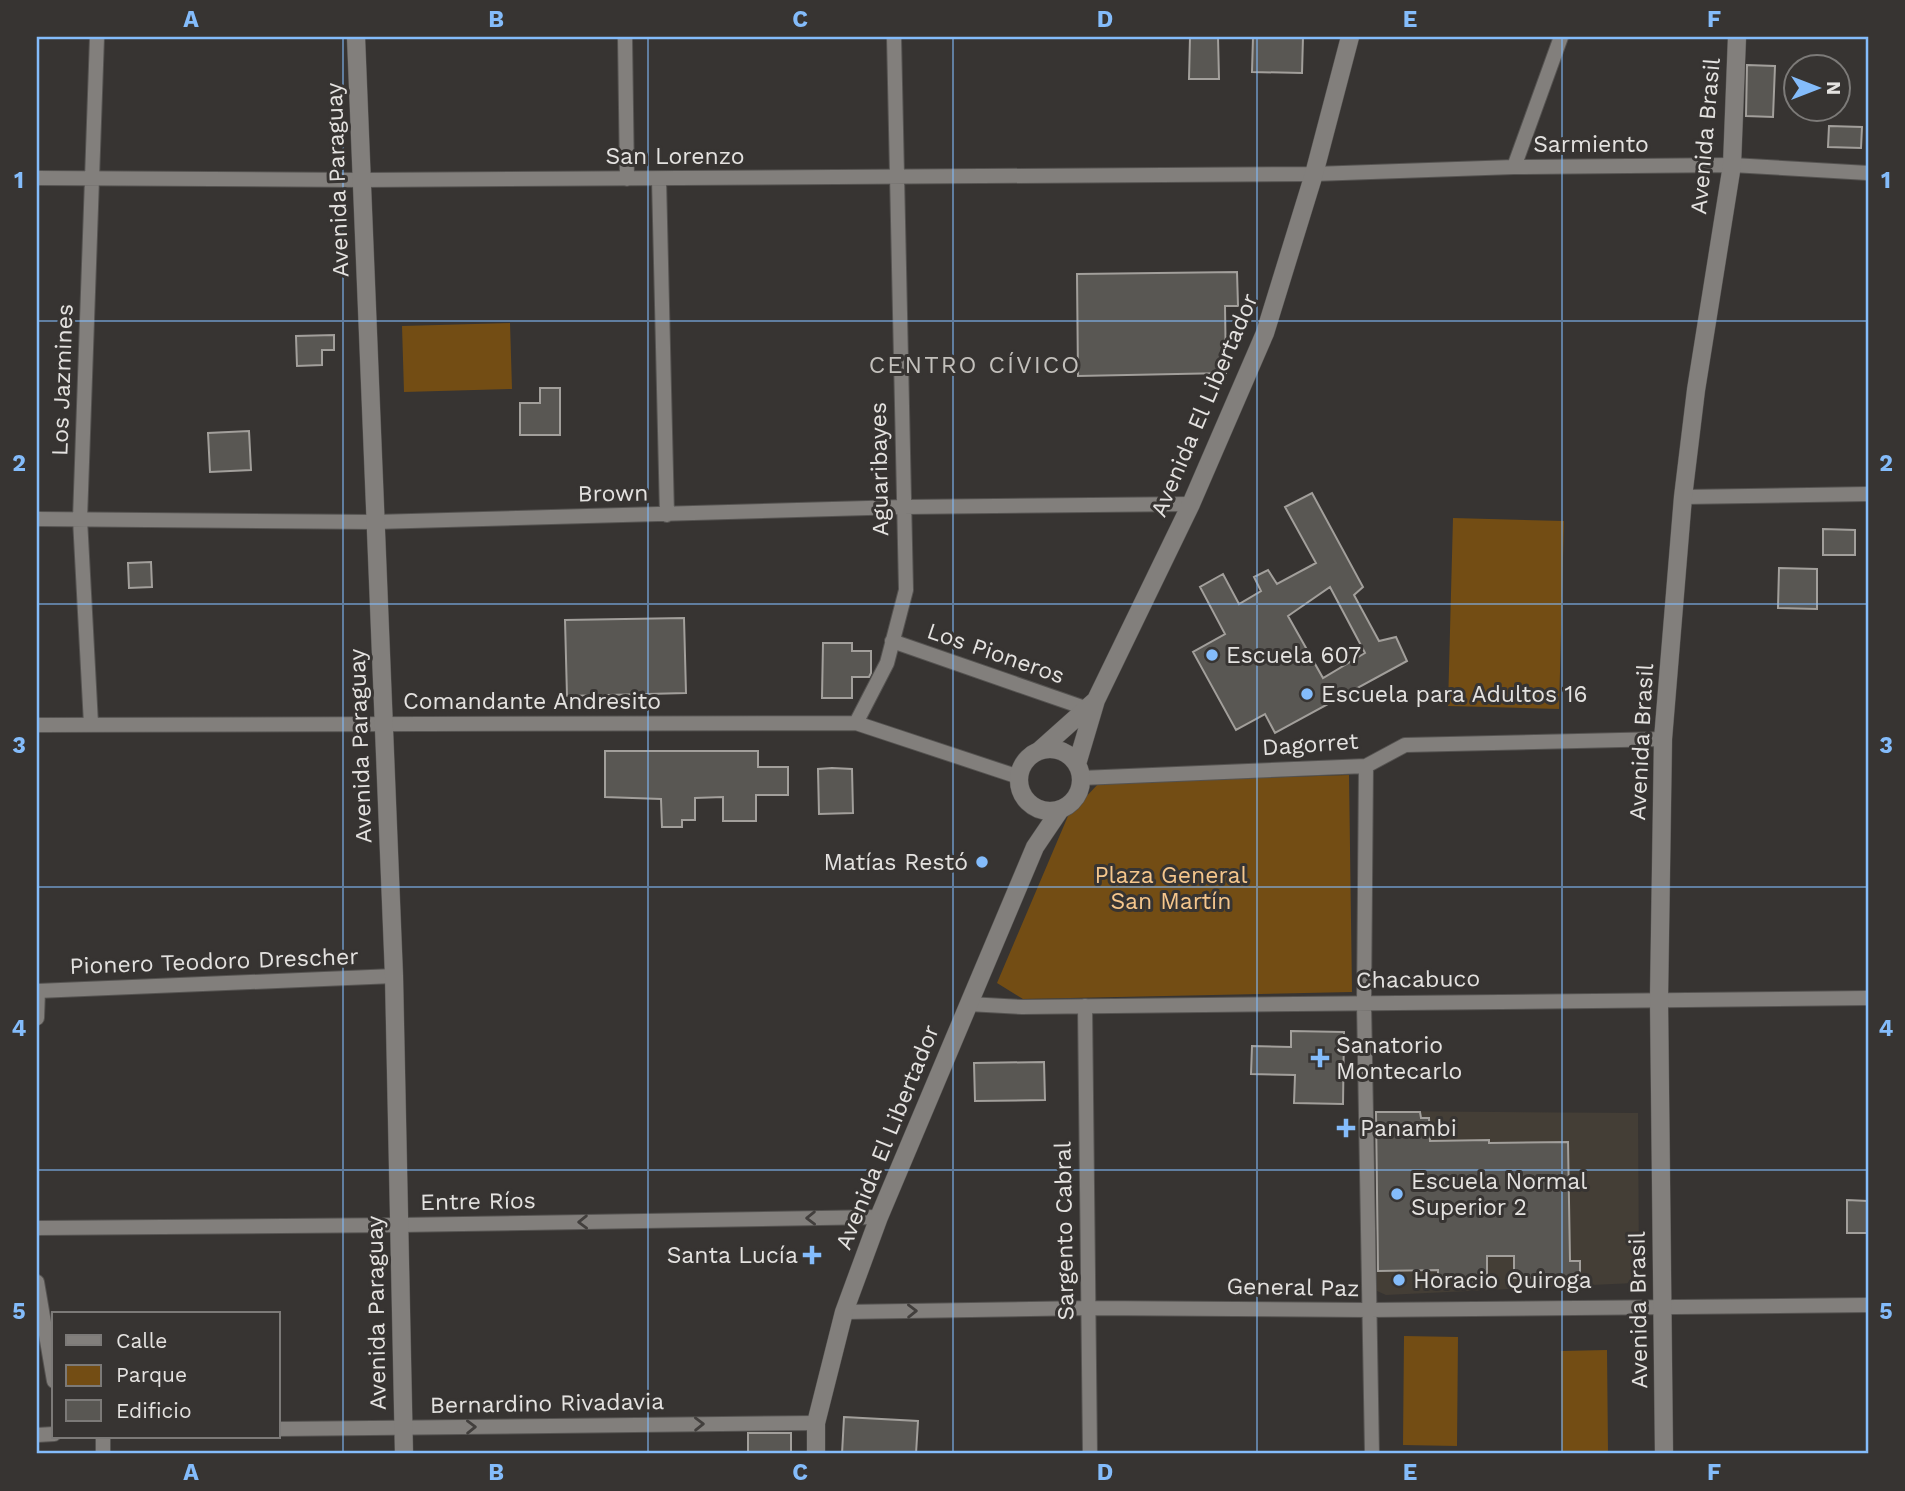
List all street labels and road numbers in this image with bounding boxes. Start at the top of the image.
street label: Avenida Brasil [1685,57,1726,215]
street label: Avenida Paraguay [321,82,354,278]
street label: Sarmiento [1533,131,1649,158]
street label: San Lorenzo [605,143,745,170]
street label: Avenida El Libertador [1145,289,1264,521]
street label: Los Jazmines [46,303,79,457]
street label: Aguaribayes [865,402,894,536]
street label: Brown [577,479,649,508]
street label: Los Pioneros [924,617,1068,690]
street label: Avenida Paraguay [344,648,377,844]
street label: Avenida Brasil [1624,663,1659,821]
street label: Comandante Andresito [403,688,661,715]
street label: Dagorret [1261,728,1360,761]
street label: Pionero Teodoro Drescher [69,943,359,980]
street label: Chacabuco [1356,965,1480,994]
street label: Avenida El Libertador [830,1021,945,1254]
street label: Sargento Cabral [1049,1141,1080,1321]
street label: Entre Ríos [420,1187,536,1216]
street label: Avenida Paraguay [361,1215,392,1410]
street label: Avenida Brasil [1624,1231,1653,1389]
street label: General Paz [1226,1273,1360,1302]
street label: Bernardino Rivadavia [430,1388,664,1419]

